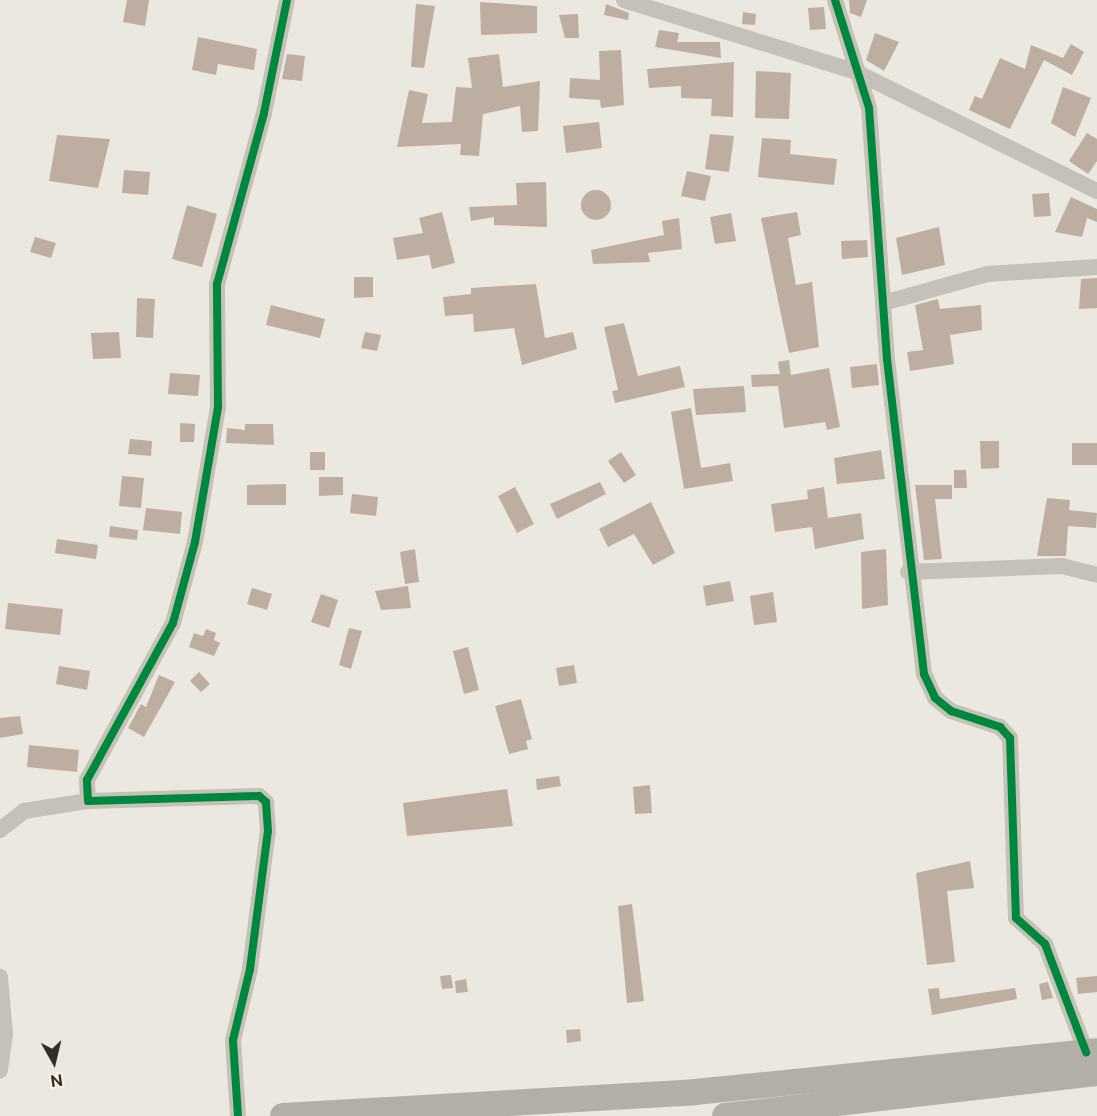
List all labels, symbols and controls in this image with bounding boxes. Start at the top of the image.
north arrow [24,1032,84,1092]
text: N [49,1070,64,1091]

